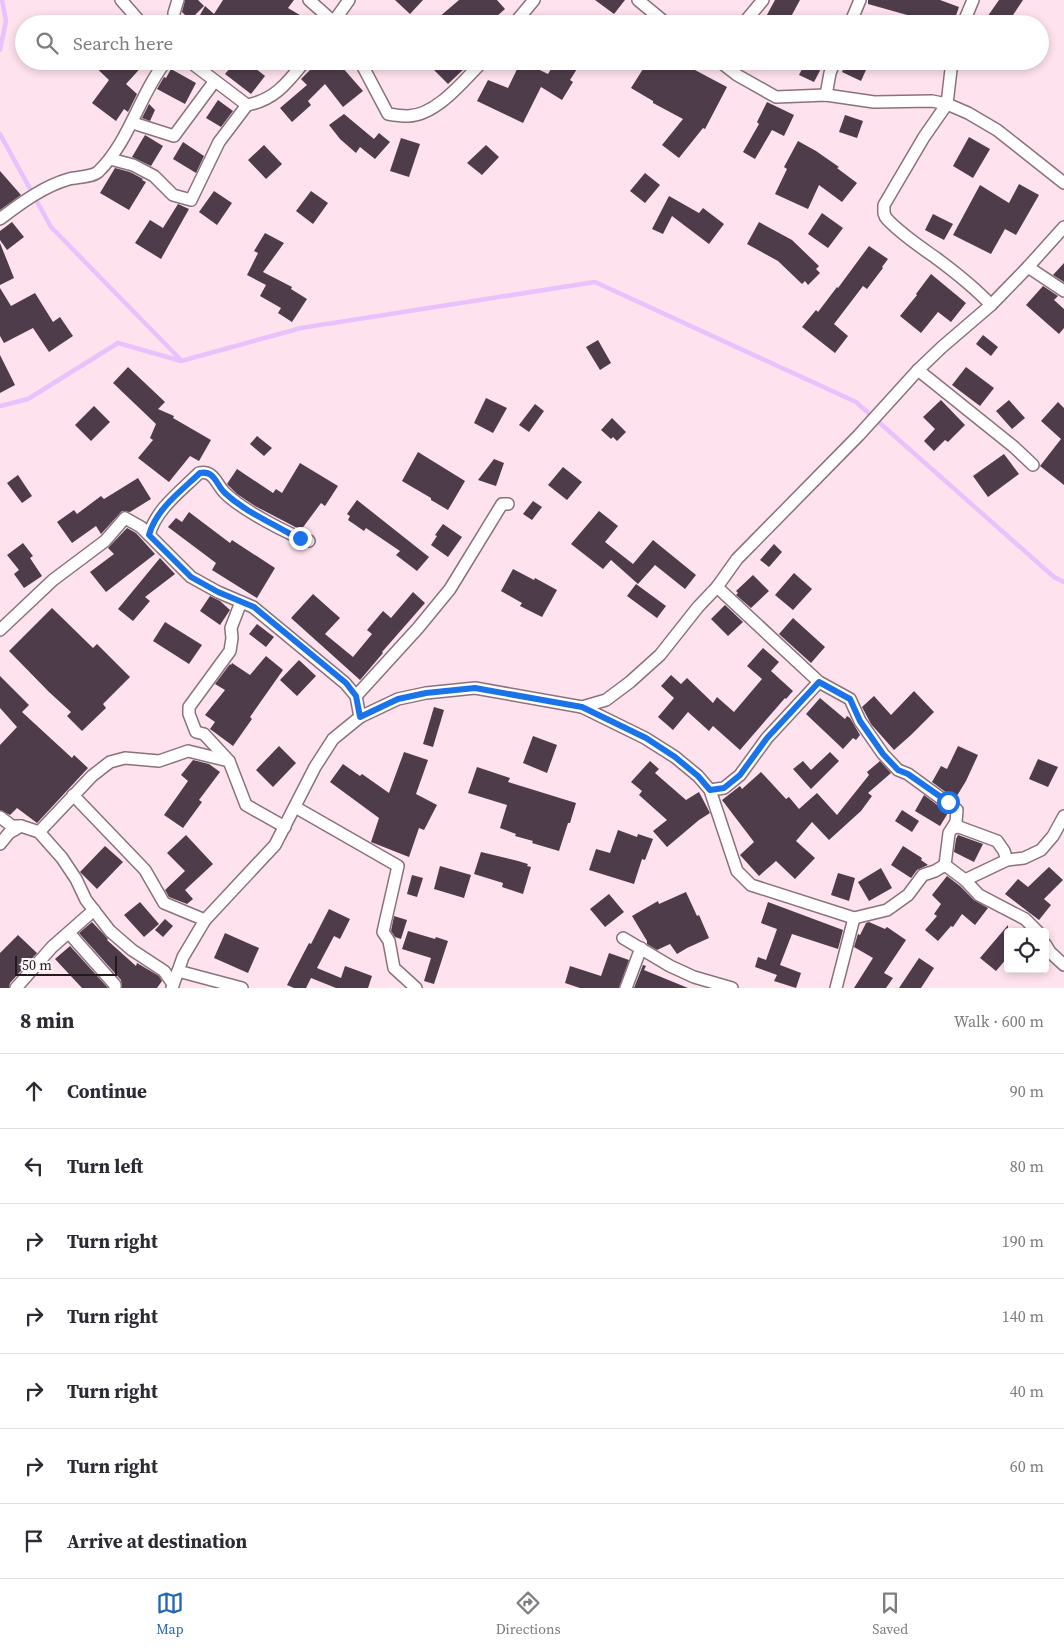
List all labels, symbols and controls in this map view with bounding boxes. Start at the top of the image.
search box [15,15,1049,70]
icon: search [33,29,61,57]
text: Search here [73,30,173,56]
route end [289,527,312,550]
route start [937,791,960,814]
map controls [1004,928,1049,973]
button: locate [1004,928,1049,973]
scale bar [15,953,118,976]
text: 50 m [22,955,52,975]
text: 8 min [20,1006,75,1035]
text: Walk · 600 m [954,1010,1044,1032]
icon: ahead [20,1077,48,1105]
text: Continue [67,1078,147,1104]
text: 90 m [1010,1080,1044,1102]
icon: left [20,1152,48,1180]
text: Turn left [67,1153,143,1179]
text: 80 m [1010,1155,1044,1177]
icon: right [20,1227,48,1255]
text: Turn right [67,1228,158,1254]
text: 190 m [1002,1230,1044,1252]
icon: right [20,1302,48,1330]
text: Turn right [67,1303,158,1329]
text: 140 m [1002,1305,1044,1327]
icon: right [20,1377,48,1405]
text: Turn right [67,1378,158,1404]
text: 40 m [1010,1380,1044,1402]
icon: right [20,1452,48,1480]
text: Turn right [67,1453,158,1479]
text: 60 m [1010,1455,1044,1477]
icon: arrive [20,1527,48,1555]
text: Arrive at destination [67,1528,247,1554]
tab: Map [156,1589,184,1639]
tab: Directions [496,1589,560,1639]
tab: Saved [872,1589,908,1639]

